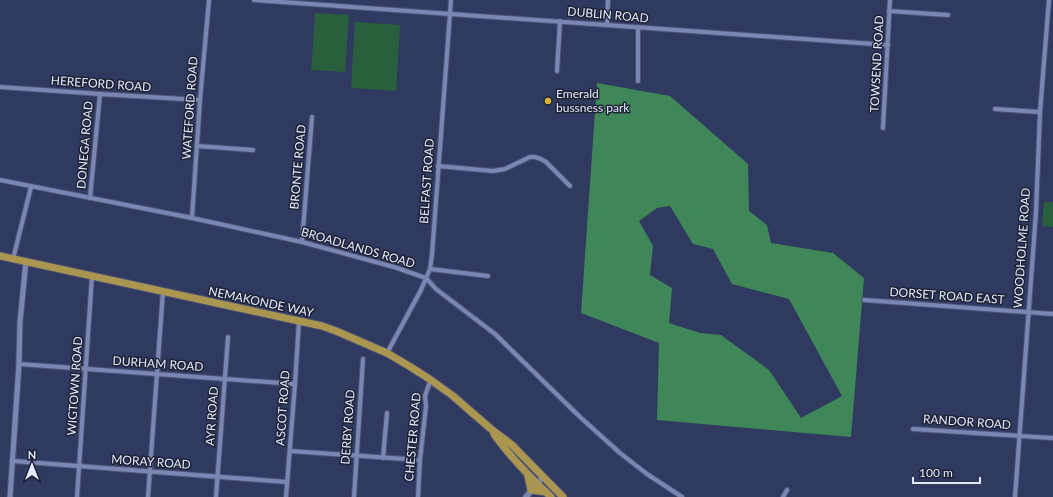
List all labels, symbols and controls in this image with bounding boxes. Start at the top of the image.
street label: DUBLIN ROAD [567,3,649,26]
street label: TOWSEND ROAD [866,15,887,113]
street label: WATEFORD ROAD [178,56,201,160]
street label: HEREFORD ROAD [50,73,152,94]
place label: Emerald bussness park [556,86,630,115]
marker: Emerald bussness park [543,96,553,106]
street label: DONEGA ROAD [73,100,96,190]
street label: BRONTE ROAD [286,124,309,210]
street label: BELFAST ROAD [416,138,437,224]
street label: WOODHOLME ROAD [1010,187,1033,309]
street label: BROADLANDS ROAD [299,224,417,271]
street label: NEMAKONDE WAY [207,283,316,320]
street label: DORSET ROAD EAST [889,284,1005,307]
street label: WIGTOWN ROAD [64,336,85,436]
street label: DURHAM ROAD [112,353,204,374]
street label: ASCOT ROAD [272,370,293,446]
street label: AYR ROAD [202,386,221,446]
street label: DERBY ROAD [337,389,358,465]
street label: CHESTER ROAD [401,392,424,482]
street label: RANDOR ROAD [923,411,1012,432]
north arrow [12,445,52,485]
text: N [28,448,36,461]
street label: MORAY ROAD [111,451,191,472]
scale bar [913,459,980,485]
text: 100 m [919,465,953,480]

